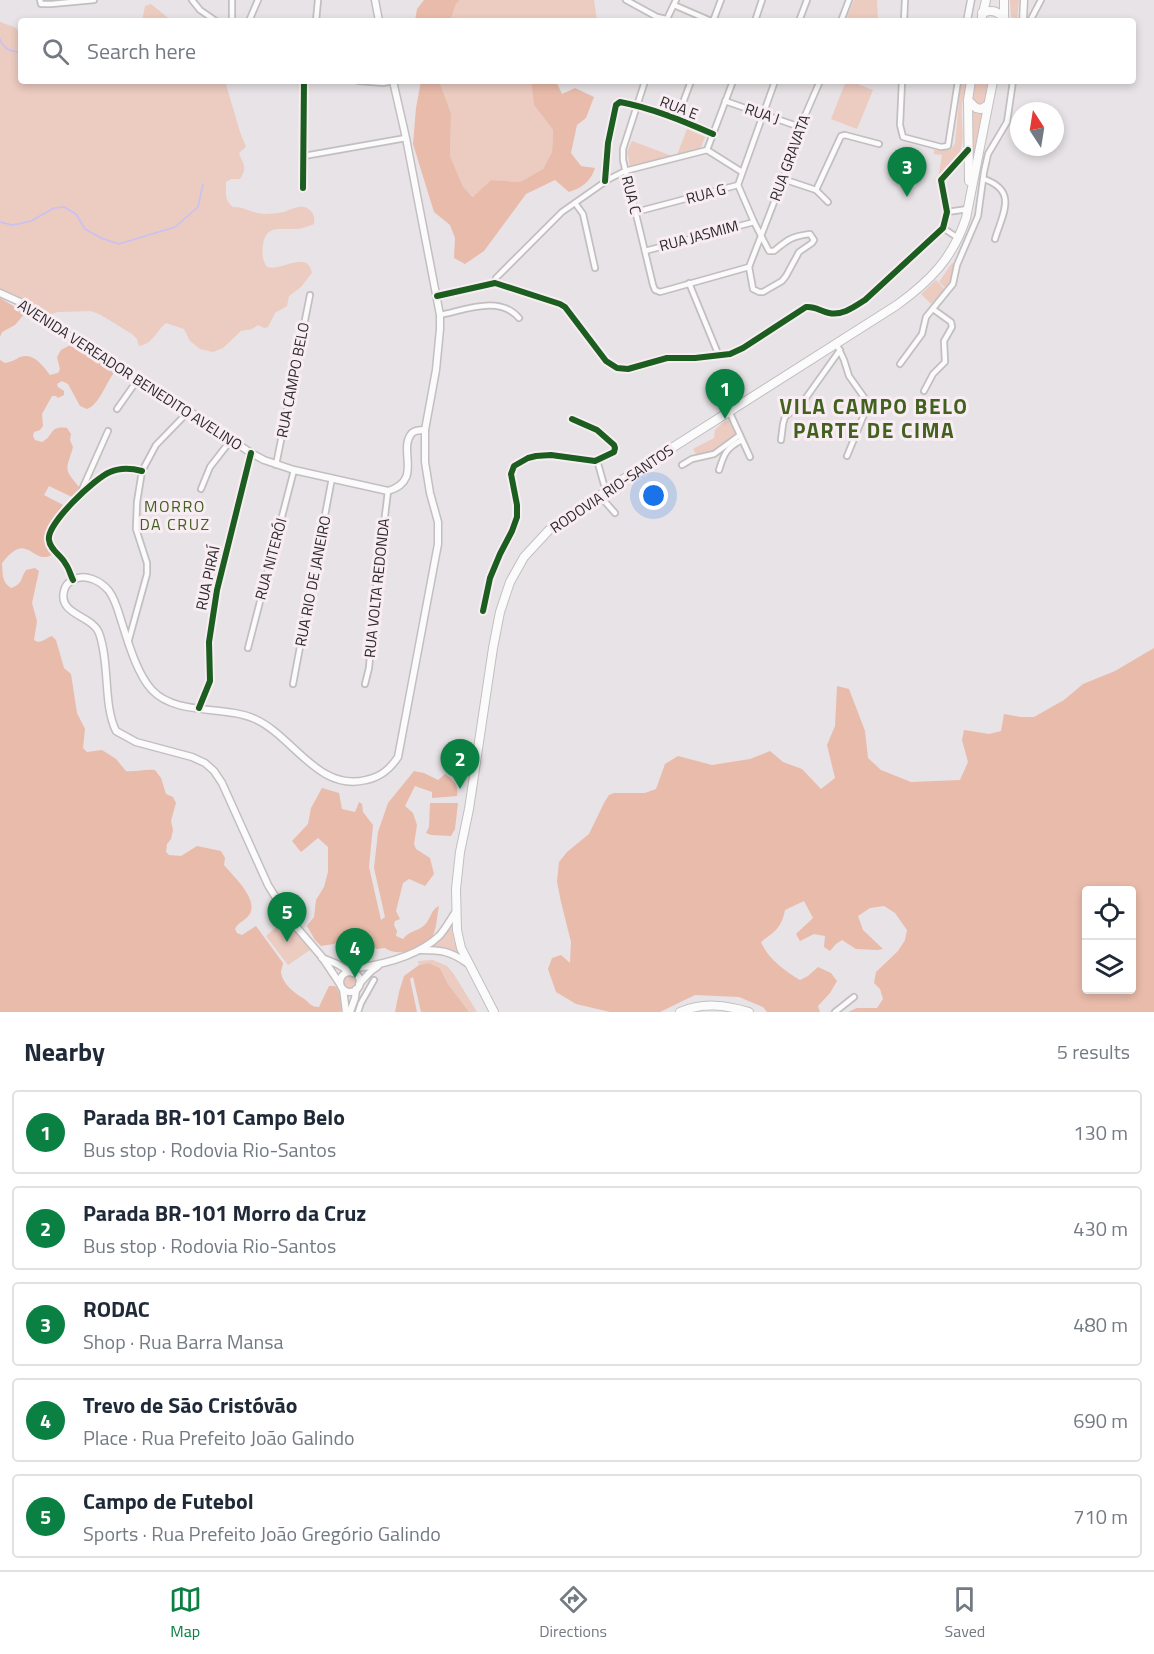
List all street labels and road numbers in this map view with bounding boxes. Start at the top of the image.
street label: RUA E [657,90,702,125]
street label: RUA J [742,97,783,130]
street label: RUA GRAVATA [763,111,816,204]
street label: RUA C [616,173,647,217]
street label: RUA G [683,177,728,210]
street label: RUA JASMIM [657,214,741,257]
street label: AVENIDA VEREADOR BENEDITO AVELINO [14,293,247,456]
street label: RUA CAMPO BELO [270,320,315,440]
street label: RODOVIA RIO-SANTOS [545,439,678,539]
street label: RUA RIO DE JANEIRO [289,513,337,648]
street label: RUA NITERÓI [249,515,292,602]
street label: RUA VOLTA REDONDA [358,517,395,659]
street label: RUA PIRAÍ [189,543,226,612]

